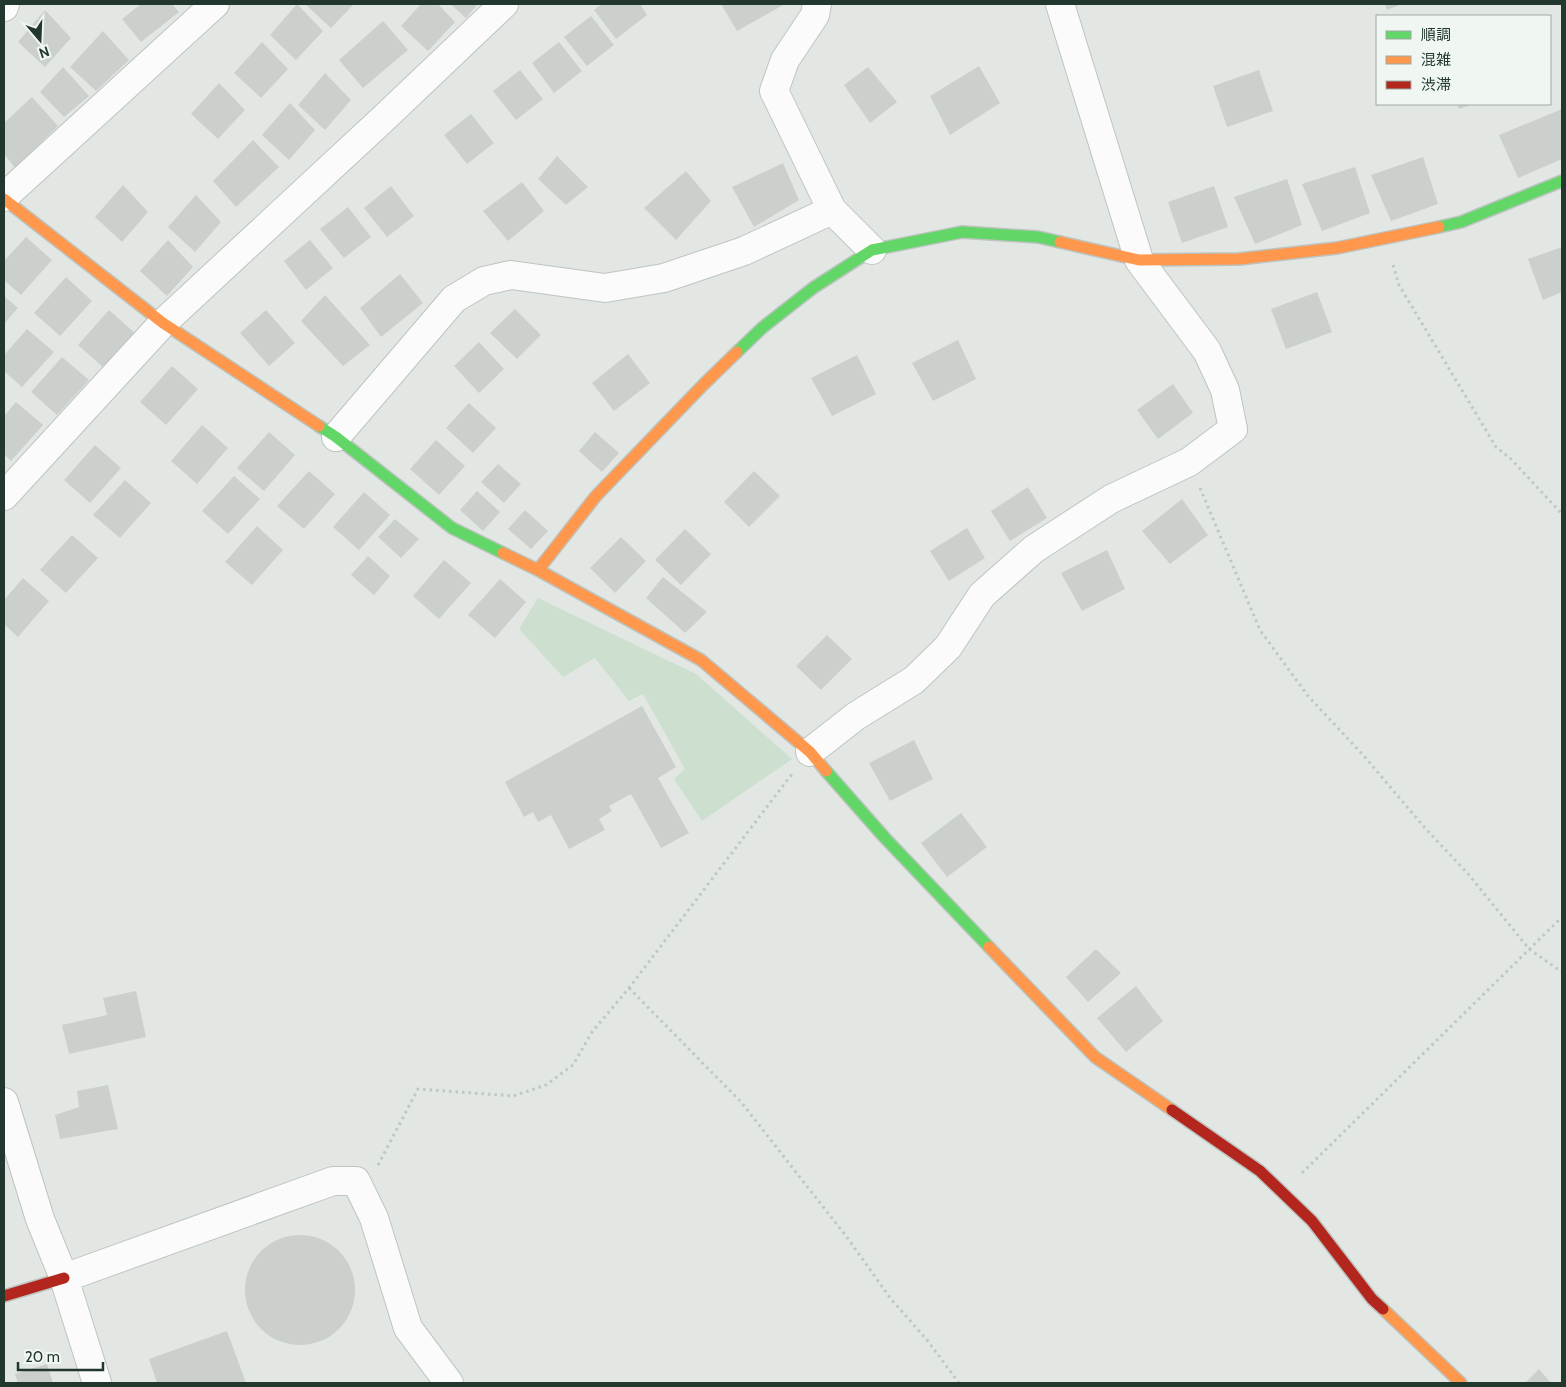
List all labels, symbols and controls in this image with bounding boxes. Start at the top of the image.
north arrow [15,15,65,65]
legend [1376,15,1551,105]
text: 順調 [1421,26,1451,44]
text: N [37,42,52,62]
text: 混雑 [1421,51,1451,69]
text: 渋滞 [1421,76,1451,94]
scale bar [18,1340,102,1372]
text: 20 m [25,1348,60,1366]

